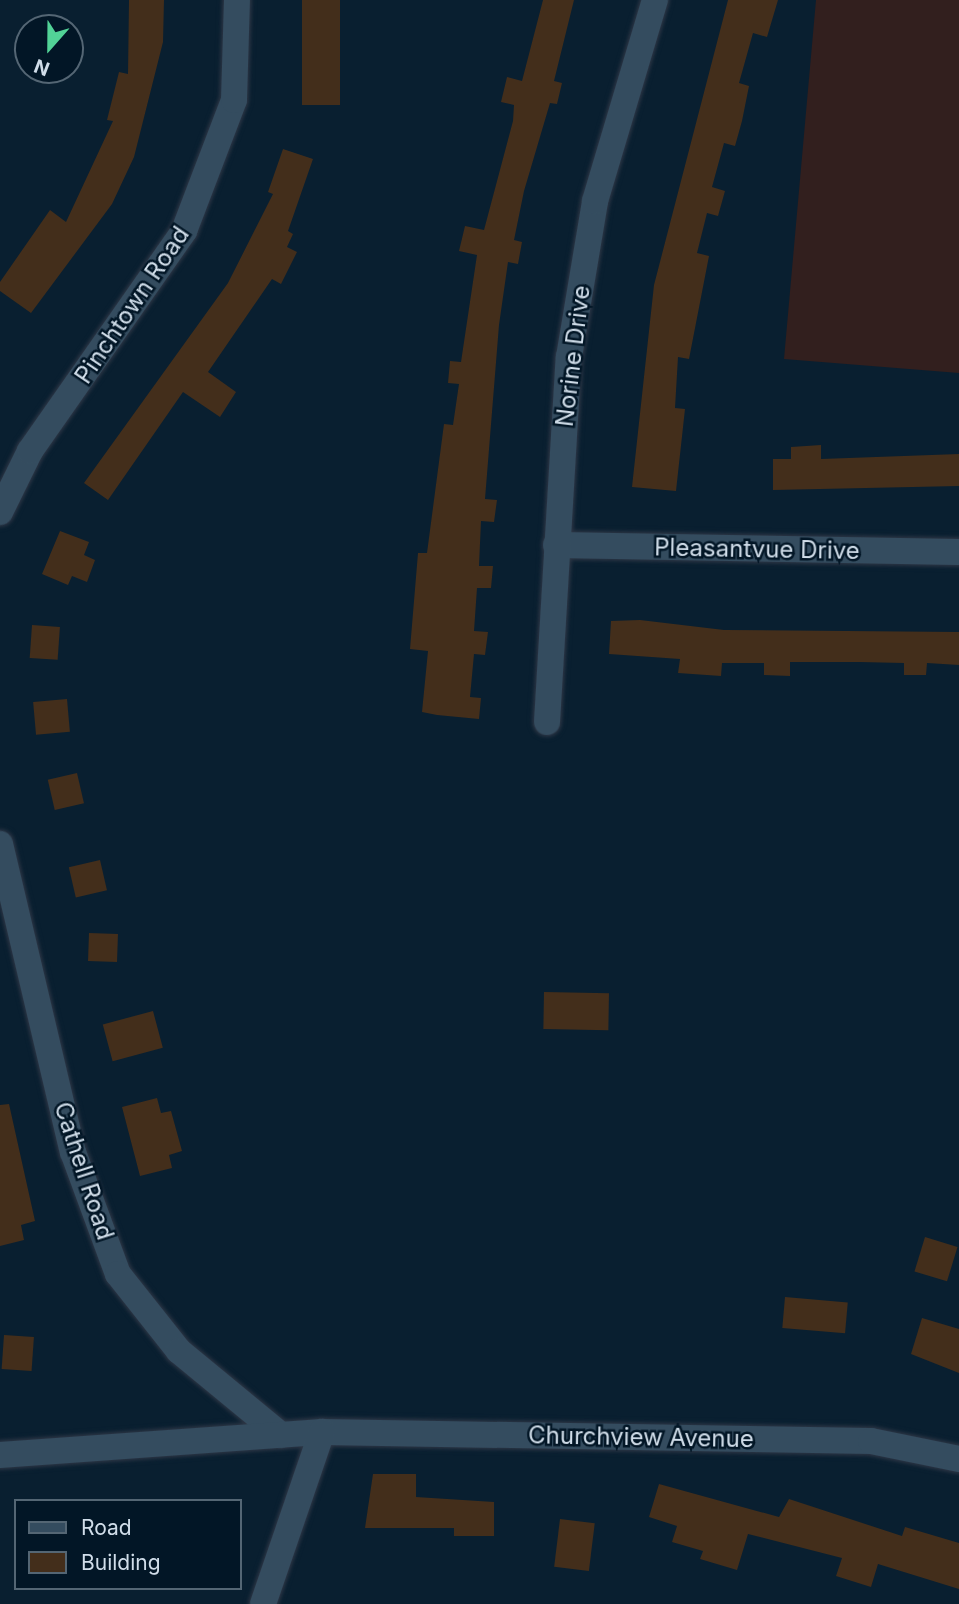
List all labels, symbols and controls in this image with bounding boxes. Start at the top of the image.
north arrow [14,14,84,84]
text: N [31,54,53,81]
street label: Pinchtown Road [69,221,195,389]
street label: Norine Drive [550,284,596,428]
street label: Pleasantvue Drive [654,533,860,565]
street label: Cathell Road [48,1098,120,1244]
street label: Churchview Avenue [528,1421,754,1453]
legend [14,1499,242,1590]
text: Road [81,1515,132,1540]
text: Building [81,1550,161,1575]

